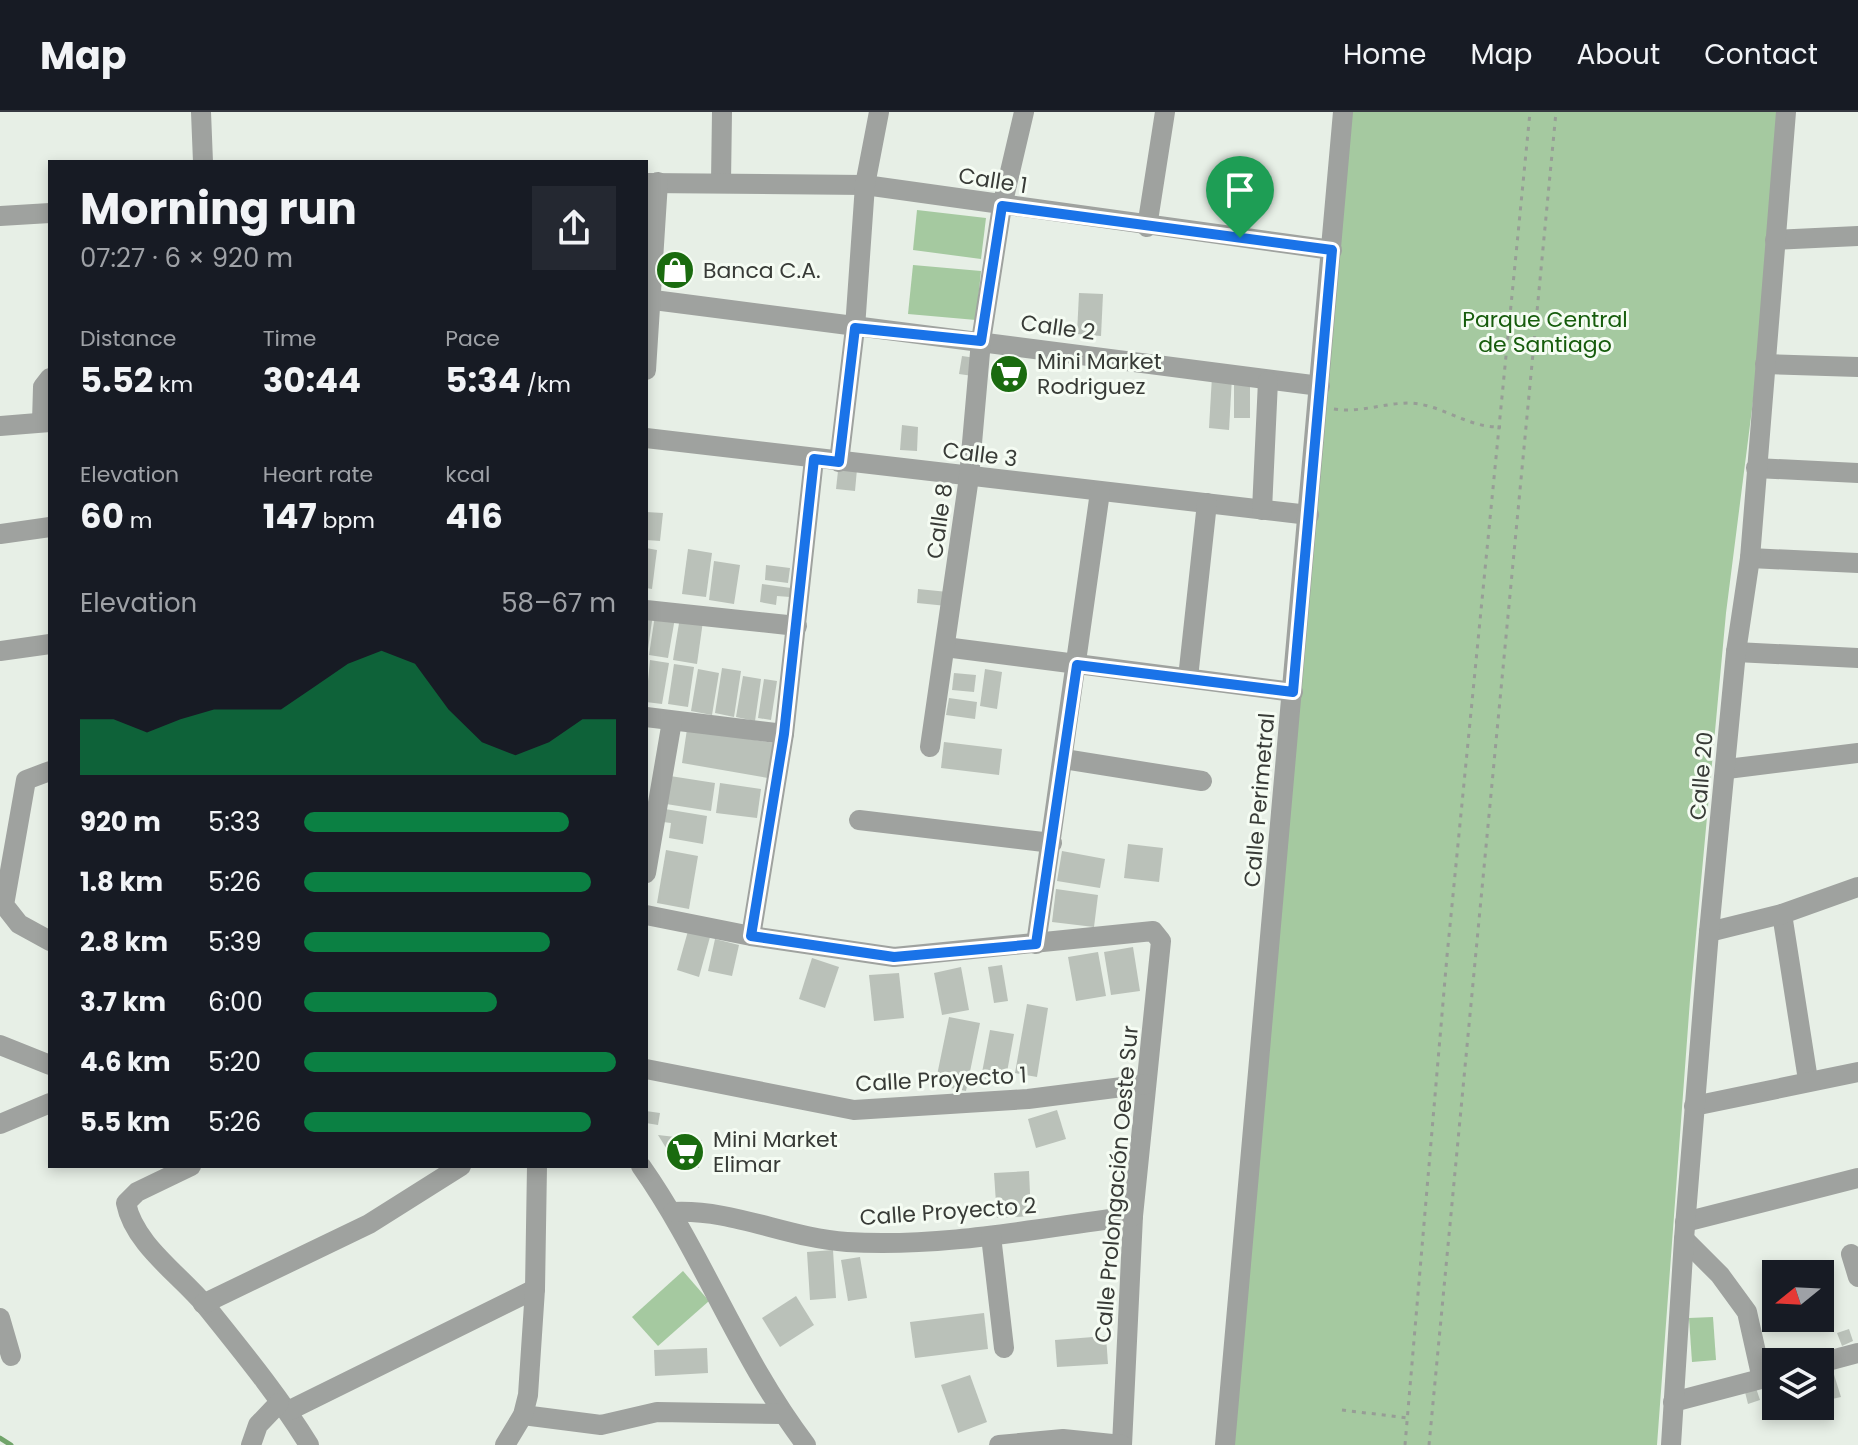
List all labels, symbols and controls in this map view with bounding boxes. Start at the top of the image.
text: Map [40,29,127,82]
text: Home [1343,35,1426,74]
text: Map [1470,35,1532,74]
text: About [1576,35,1660,74]
text: Contact [1704,35,1818,74]
pin [1206,156,1274,238]
street label: Calle 1 [956,160,1030,201]
icon: arrive [1218,168,1262,212]
text: Morning run [80,178,357,239]
button: share [532,186,616,270]
text: 07:27 · 6 × 920 m [80,240,293,276]
shop icon: Banca C.A. [654,249,696,291]
place label: Banca C.A. [703,255,821,286]
park label: Parque Central de Santiago [1462,304,1628,360]
street label: Calle 2 [1019,307,1097,348]
text: Distance [80,323,176,354]
text: Time [263,323,316,354]
text: Pace [445,323,500,354]
place label: Mini Market Rodriguez [1037,346,1162,402]
supermarket icon: Mini Market Rodriguez [988,353,1030,395]
text: 5.52 [80,356,153,404]
text: 30:44 [263,356,361,404]
text: 5:34 [445,356,521,404]
text: km [153,369,193,400]
text: /km [521,369,571,400]
street label: Calle 3 [941,435,1019,474]
text: Elevation [80,459,179,490]
text: Heart rate [263,459,373,490]
text: kcal [445,459,490,490]
street label: Calle 8 [919,481,960,561]
text: 60 [80,492,124,540]
text: 147 [263,492,317,540]
text: 416 [445,492,503,540]
text: m [124,505,152,536]
text: bpm [317,505,375,536]
text: Elevation [80,585,197,621]
text: 58–67 m [501,585,616,621]
street label: Calle Perimetral [1236,712,1283,889]
street label: Calle 20 [1682,731,1721,822]
text: 920 m [80,804,161,840]
text: 5:33 [208,804,261,840]
text: 1.8 km [80,864,163,900]
text: 5:26 [208,864,261,900]
text: 2.8 km [80,924,168,960]
text: 5:39 [208,924,262,960]
text: 3.7 km [80,984,166,1020]
text: 6:00 [208,984,263,1020]
street label: Calle Prolongación Oeste Sur [1087,1024,1146,1344]
text: 4.6 km [80,1044,171,1080]
text: 5:20 [208,1044,261,1080]
street label: Calle Proyecto 1 [855,1060,1028,1099]
text: 5.5 km [80,1104,170,1140]
text: 5:26 [208,1104,261,1140]
place label: Mini Market Elimar [713,1124,838,1180]
supermarket icon: Mini Market Elimar [664,1131,706,1173]
street label: Calle Proyecto 2 [859,1190,1038,1233]
north arrow [1762,1260,1834,1332]
map controls [1762,1260,1834,1420]
button: layers [1762,1348,1834,1420]

